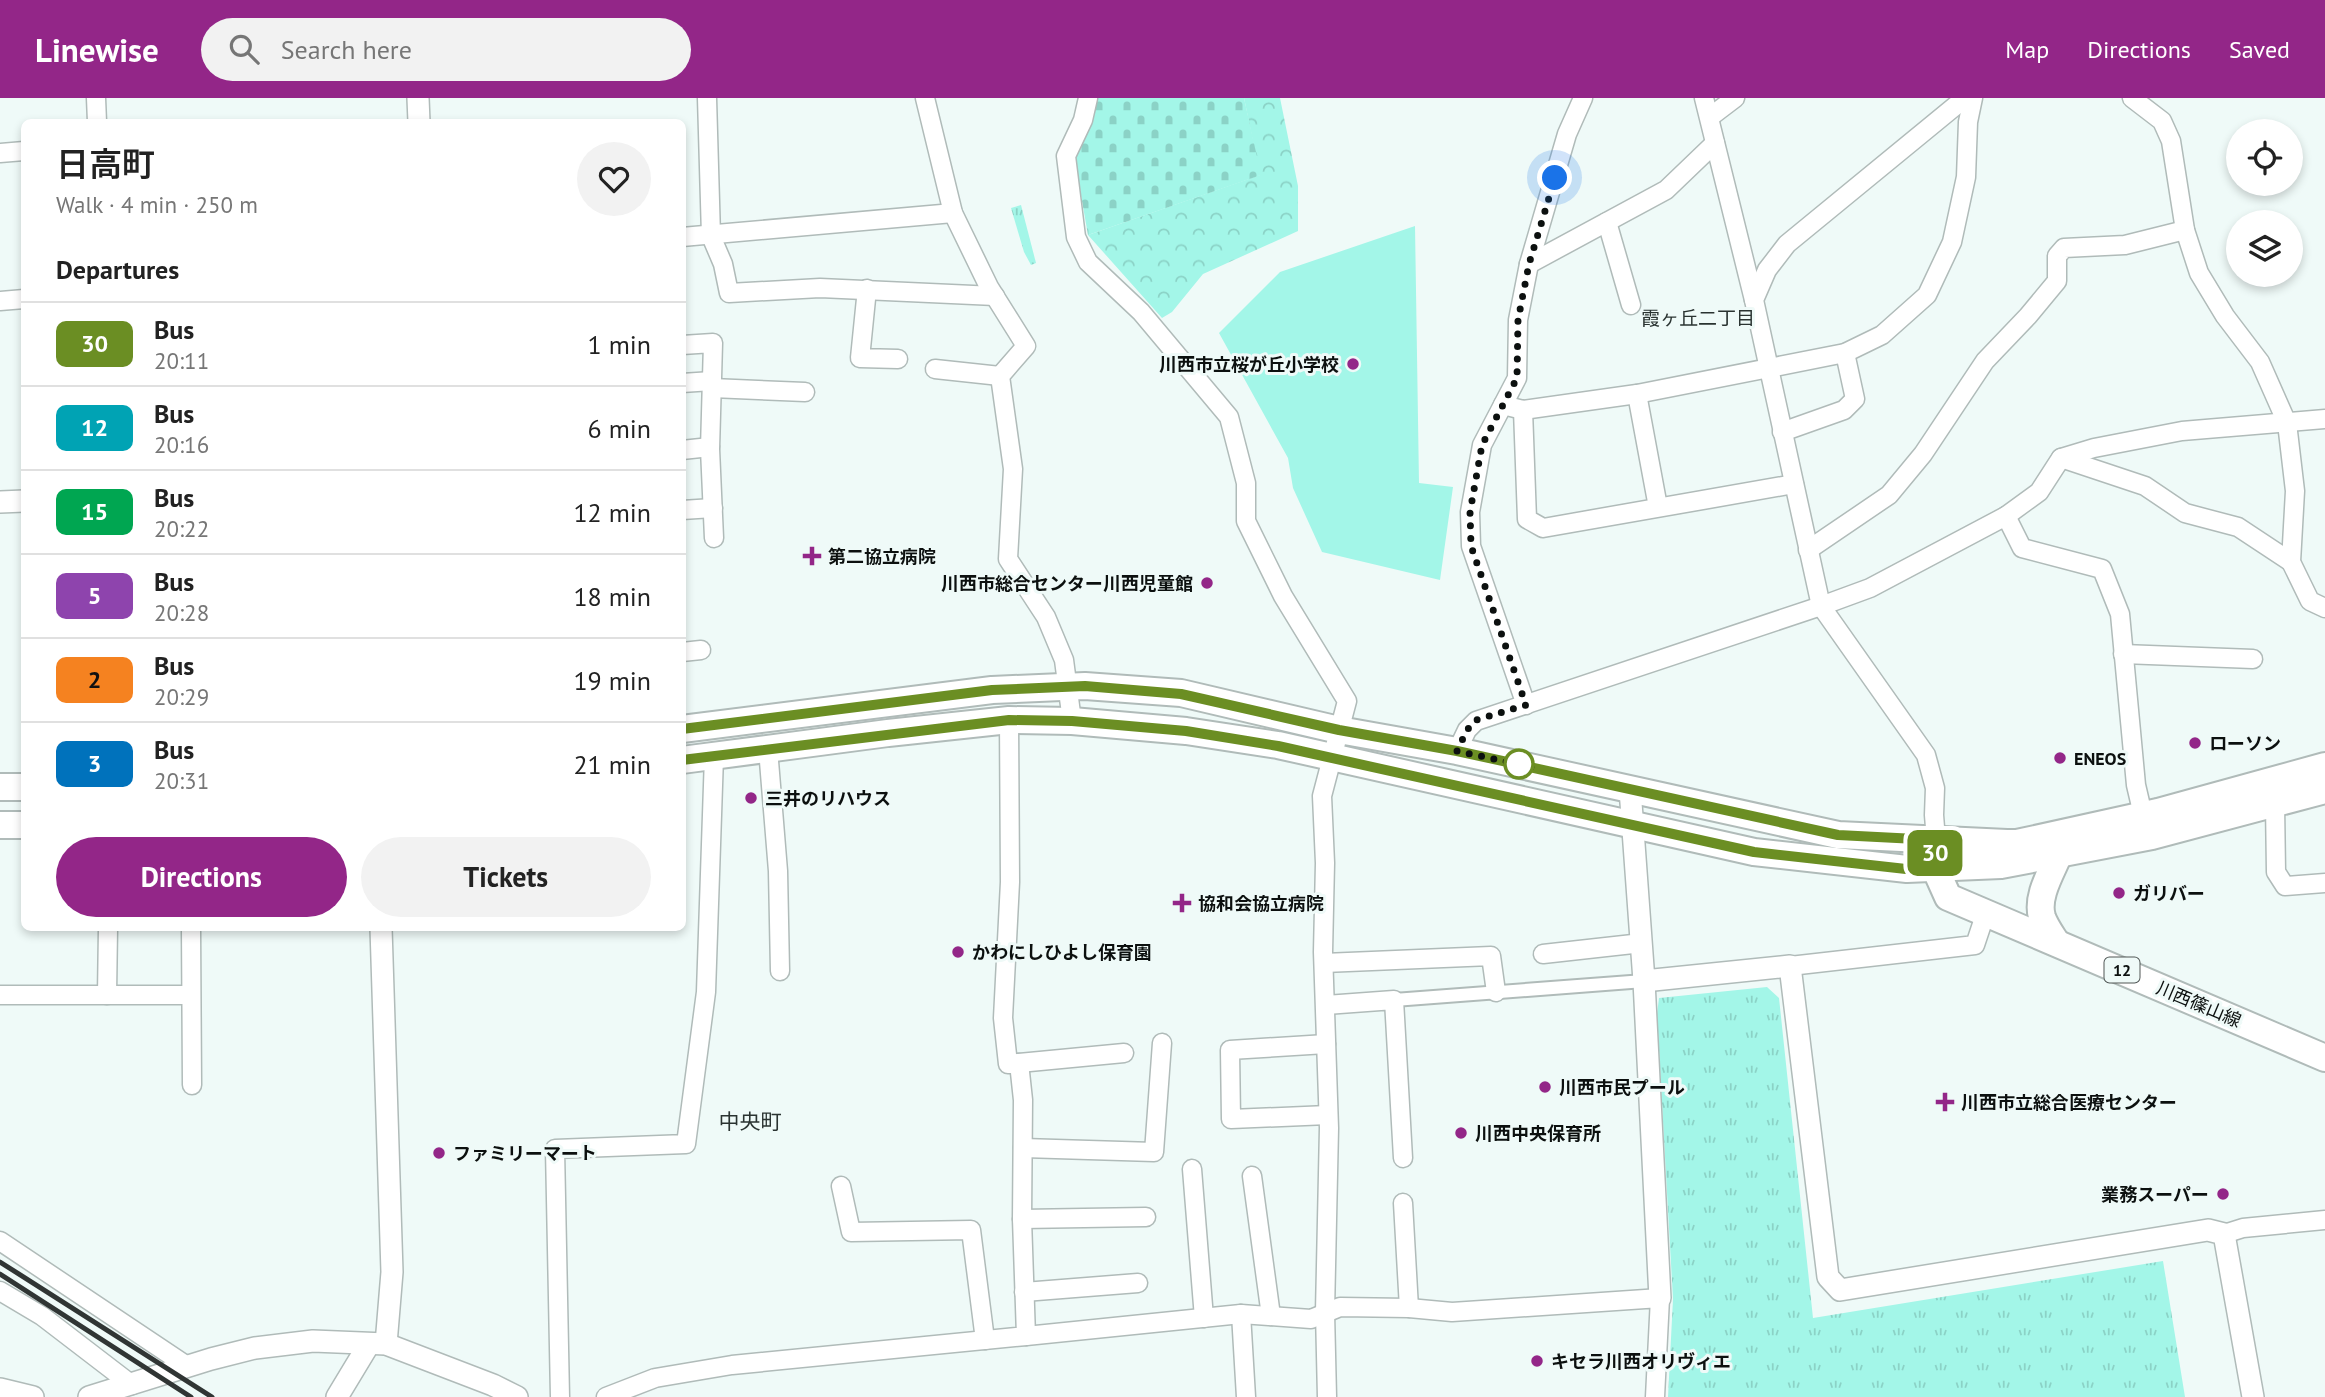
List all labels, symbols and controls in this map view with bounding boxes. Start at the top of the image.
search box [201,18,691,81]
text: Linewise [35,28,159,71]
icon: search [225,30,263,68]
text: Search here [281,33,412,66]
text: Map [2005,34,2049,65]
text: Directions [2087,34,2191,65]
text: Saved [2229,34,2290,65]
map controls [2226,119,2303,287]
button: locate [2226,119,2303,196]
text: 日高町 [56,142,155,185]
button: heart [577,142,651,216]
your location [1537,160,1572,195]
text: Walk · 4 min · 250 m [56,190,258,219]
button: layers [2226,210,2303,287]
text: Departures [56,253,179,286]
district label: 霞ヶ丘二丁目 [1641,306,1755,330]
text: Bus [154,313,194,346]
text: 30 [81,328,108,359]
text: 1 min [588,328,651,361]
text: 20:11 [154,346,209,375]
place label: 川西市立桜が丘小学校 [1159,353,1339,376]
marker: 川西市立桜が丘小学校 [1345,356,1361,372]
text: Bus [154,397,194,430]
text: 12 [81,412,108,443]
text: 6 min [588,412,651,445]
text: 20:16 [154,430,209,459]
text: Bus [154,481,194,514]
text: 15 [81,496,108,527]
text: 12 min [573,496,651,529]
text: 20:22 [154,514,209,543]
place label: 第二協立病院 [828,545,936,568]
marker: 第二協立病院 [802,546,822,566]
text: Bus [154,565,194,598]
place label: 川西市総合センター川西児童館 [941,572,1193,595]
marker: 川西市総合センター川西児童館 [1199,575,1215,591]
text: 5 [88,580,101,611]
text: 18 min [573,580,651,613]
text: 20:28 [154,598,209,627]
text: Bus [154,649,194,682]
text: 2 [88,664,101,695]
text: 19 min [573,664,651,697]
text: 20:29 [154,682,209,711]
place label: ローソン [2209,732,2281,755]
text: Bus [154,733,194,766]
marker: ローソン [2187,735,2203,751]
place label: ENEOS [2074,747,2126,770]
text: 3 [88,748,101,779]
text: 21 min [573,748,651,781]
unlabelled marker [1504,749,1534,779]
marker: ENEOS [2052,750,2068,766]
text: 20:31 [154,766,209,795]
place label: 三井のリハウス [765,787,891,810]
marker: 三井のリハウス [743,790,759,806]
line badge: 30 [1904,830,1966,876]
button: Directions [56,837,347,917]
button: Tickets [361,837,651,917]
text: 30 [1921,837,1949,868]
place label: ガリバー [2133,882,2205,905]
marker: ガリバー [2111,885,2127,901]
place label: 協和会協立病院 [1198,892,1324,915]
marker: 協和会協立病院 [1172,893,1192,913]
place label: かわにしひよし保育園 [972,941,1152,964]
marker: かわにしひよし保育園 [950,944,966,960]
road number: 12 [2104,958,2140,982]
street label: 川西篠山線 [2153,976,2245,1032]
place label: 川西市民プール [1559,1076,1685,1099]
marker: 川西市民プール [1537,1079,1553,1095]
place label: 川西市立総合医療センター [1961,1091,2177,1114]
marker: 川西市立総合医療センター [1935,1092,1955,1112]
district label: 中央町 [719,1108,782,1135]
place label: 川西中央保育所 [1475,1122,1601,1145]
marker: 川西中央保育所 [1453,1125,1469,1141]
place label: ファミリーマート [453,1142,597,1165]
marker: ファミリーマート [431,1145,447,1161]
place label: 業務スーパー [2101,1183,2209,1206]
marker: 業務スーパー [2215,1186,2231,1202]
place label: キセラ川西オリヴィエ [1551,1350,1731,1373]
marker: キセラ川西オリヴィエ [1529,1353,1545,1369]

